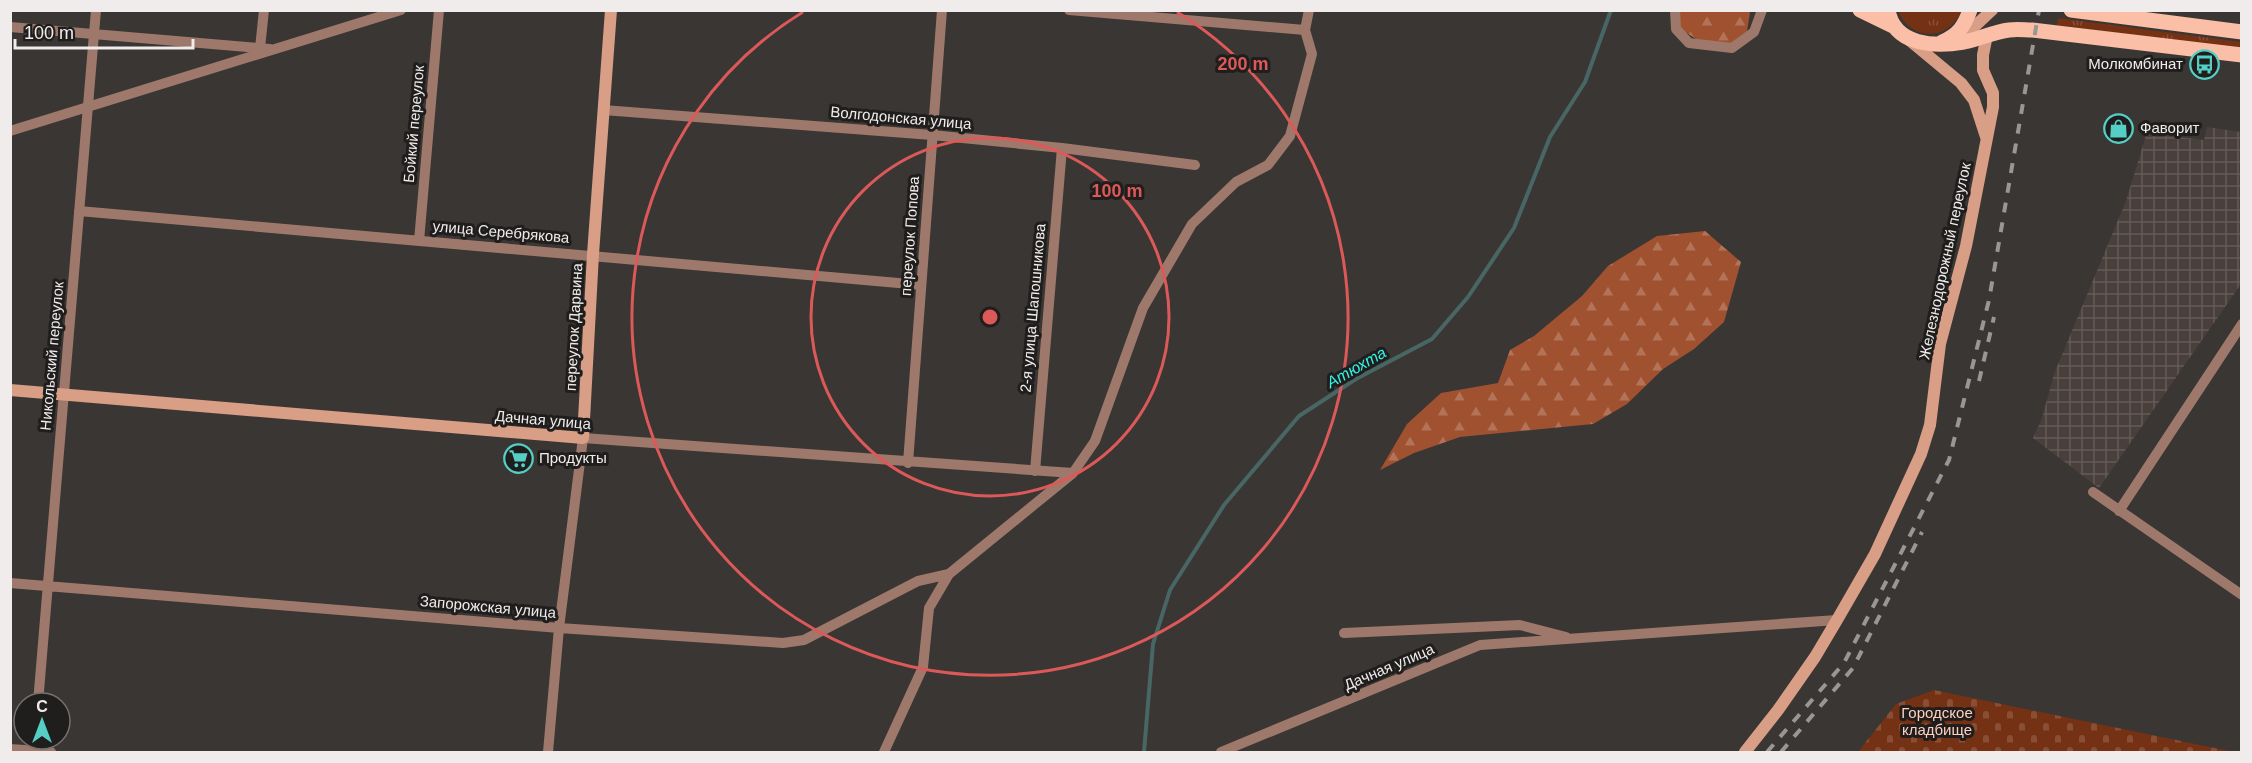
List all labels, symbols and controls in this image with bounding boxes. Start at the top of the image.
scale bar [15,12,194,50]
text: 100 m [24,23,74,43]
bus stop icon: Молкомбинат [2188,48,2220,80]
text: 200 m [1217,54,1269,74]
place label: Молкомбинат [2088,55,2183,72]
street label: Бойкий переулок [400,64,427,183]
street label: Волгодонская улица [830,103,973,132]
shop icon: Фаворит [2103,112,2135,144]
place label: Фаворит [2140,119,2200,136]
street label: Железнодорожный переулок [1915,161,1974,361]
street label: переулок Попова [897,175,922,296]
text: 100 m [1091,181,1143,201]
street label: улица Серебрякова [432,217,571,246]
street label: 2-я улица Шапошникова [1017,222,1048,393]
street label: переулок Дарвина [562,262,585,391]
street label: Никольский переулок [37,280,67,431]
centre of rings [980,307,1000,327]
water label: Атюхта [1323,344,1389,392]
street label: Дачная улица [494,407,592,432]
supermarket icon: Продукты [502,442,534,474]
place label: Продукты [539,449,607,466]
street label: Запорожская улица [419,592,558,621]
street label: Дачная улица [1341,640,1437,693]
north arrow [12,691,72,751]
text: С [36,698,48,715]
park label: Городское кладбище [1901,704,1973,738]

